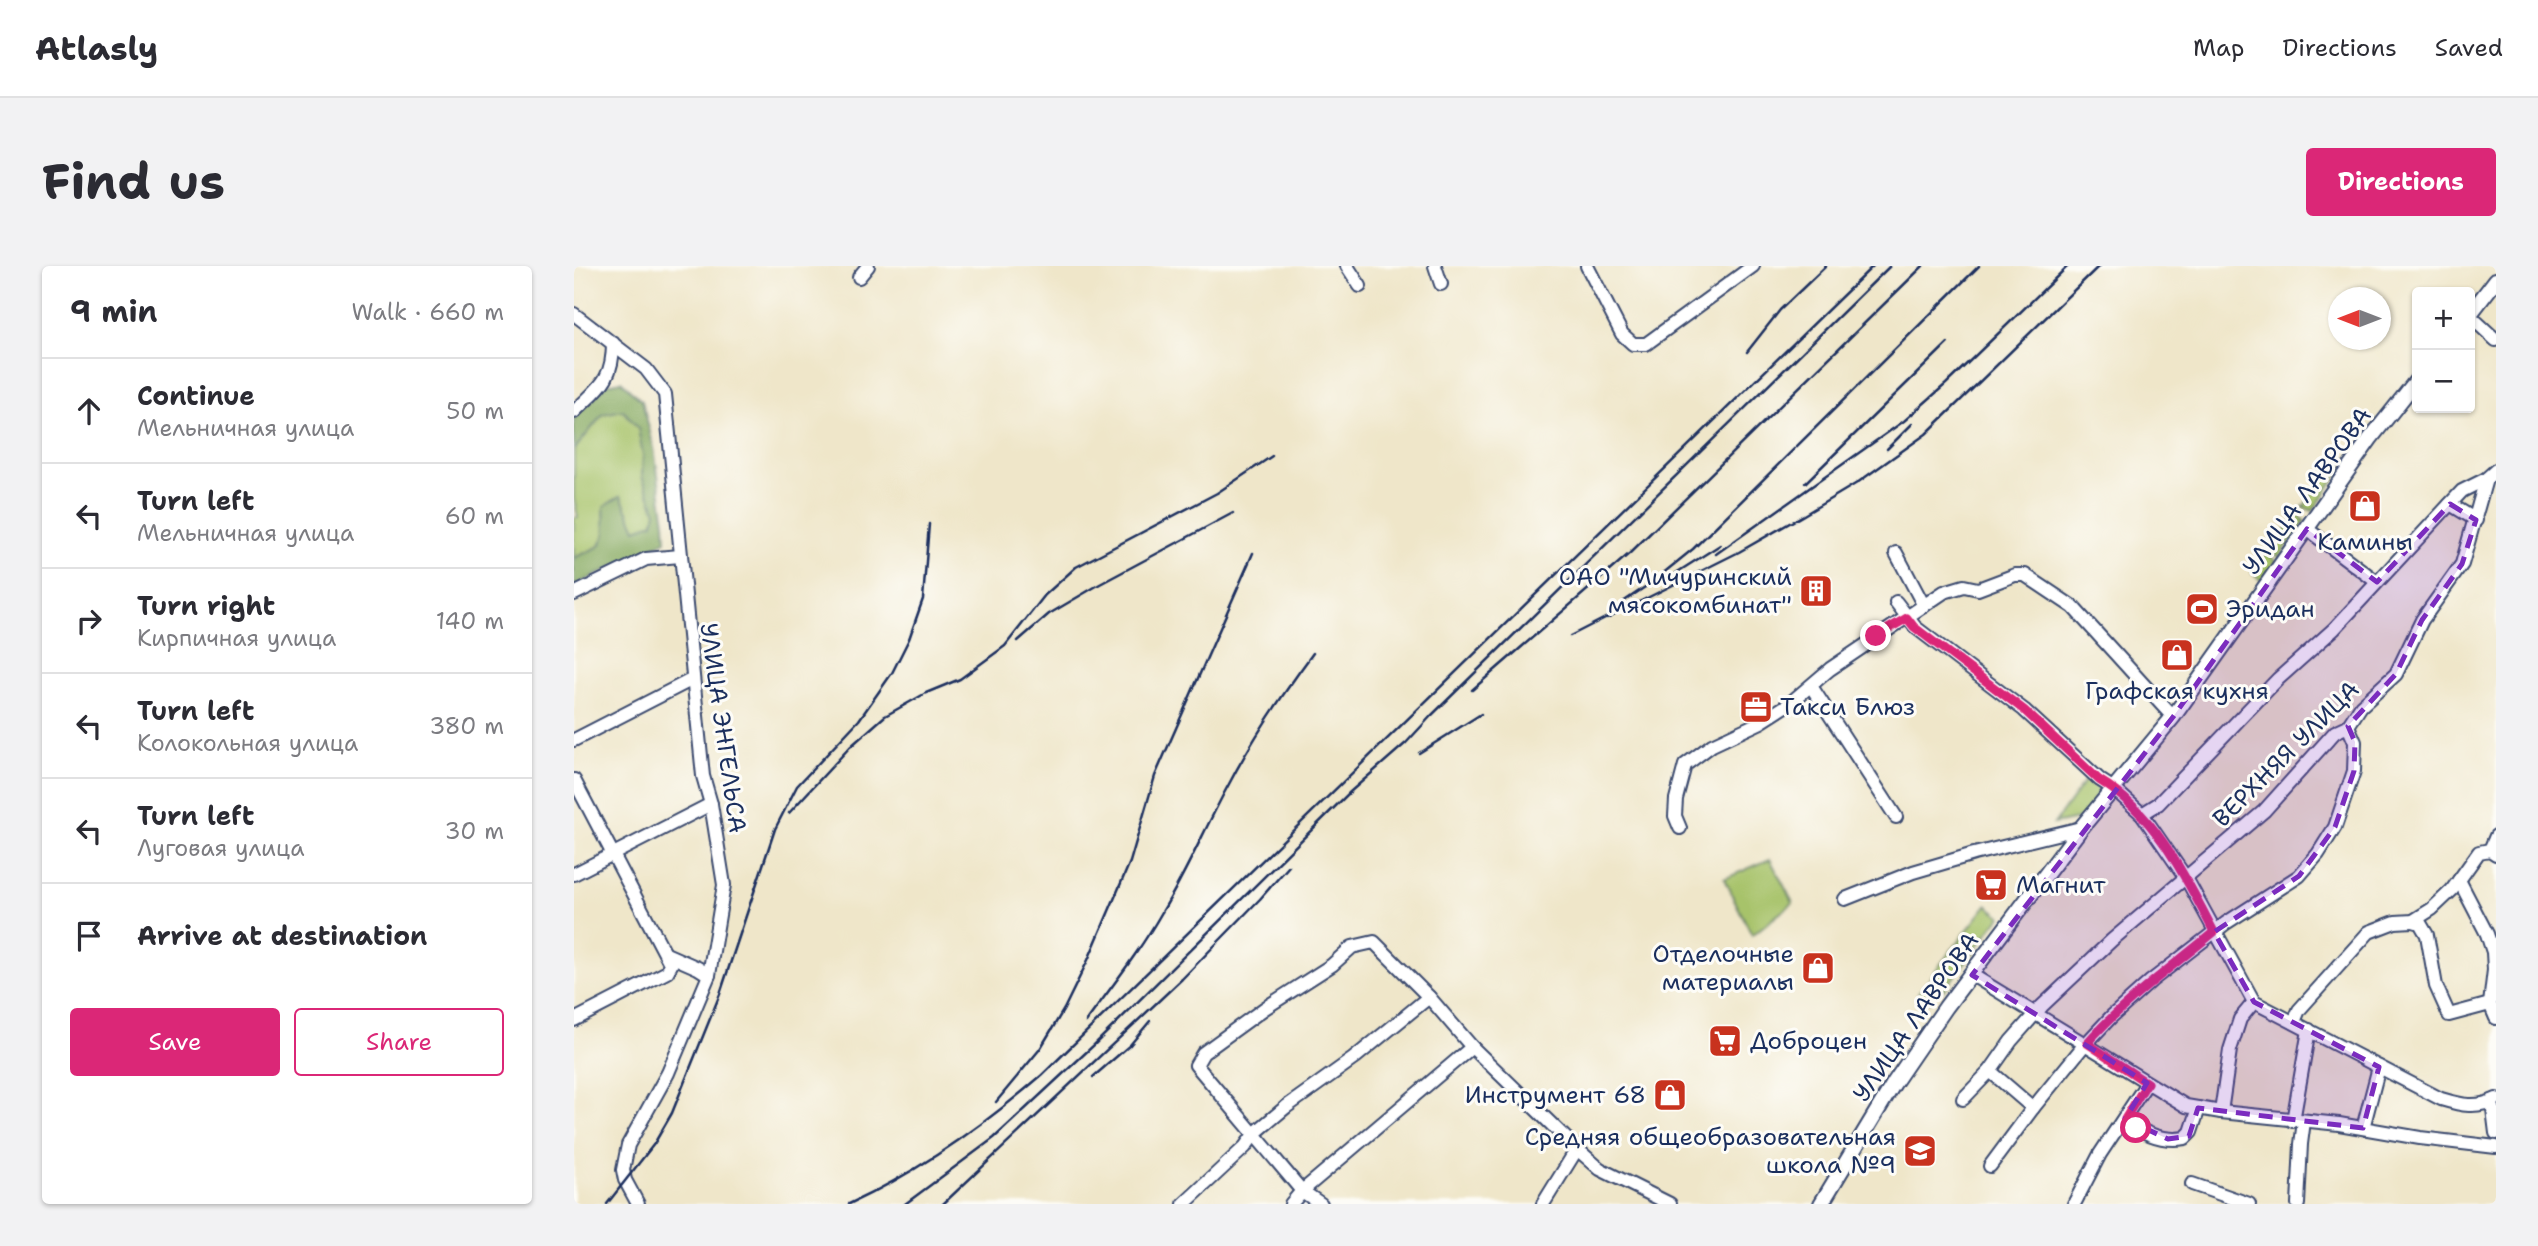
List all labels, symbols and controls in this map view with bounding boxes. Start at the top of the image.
text: Atlasly [35,26,158,71]
text: Map [2193,32,2244,64]
text: Directions [2282,32,2397,64]
text: Saved [2435,32,2503,64]
button: Directions [2306,148,2496,216]
text: Find us [42,149,225,215]
north arrow [2328,287,2391,350]
map controls [2412,287,2475,413]
button: + [2412,287,2475,350]
text: 9 min [70,291,157,332]
text: Walk · 660 m [351,297,504,327]
button: − [2412,350,2475,413]
text: Continue [137,378,255,413]
icon: ahead [70,392,108,430]
text: 50 m [446,396,504,426]
street label: УЛИЦА ЛАВРОВА [2235,401,2379,581]
text: Мельничная улица [137,413,354,443]
text: Turn left [137,483,254,518]
shop icon: Камины [2346,487,2384,525]
icon: left [70,497,108,535]
text: 60 m [445,501,504,531]
text: Мельничная улица [137,518,354,548]
place label: Камины [2317,526,2413,558]
place label: ОАО "Мичуринский мясокомбинат" [1559,561,1792,621]
building icon: ОАО "Мичуринский мясокомбинат" [1797,572,1835,610]
text: Turn right [137,588,275,623]
sports icon: Эридан [2183,590,2221,628]
place label: Эридан [2226,593,2315,625]
icon: right [70,602,108,640]
text: 140 m [436,606,504,636]
route end [1860,620,1891,651]
street label: УЛИЦА ЭНГЕЛЬСА [692,621,754,835]
text: Кирпичная улица [137,623,336,653]
shop icon: Графская кухня [2158,636,2196,674]
street label: ВЕРХНЯЯ УЛИЦА [2206,674,2366,834]
place label: Графская кухня [2085,675,2269,707]
office icon: Такси Блюз [1737,688,1775,726]
place label: Такси Блюз [1780,691,1915,723]
text: Turn left [137,693,254,728]
icon: left [70,707,108,745]
text: 380 m [429,711,504,741]
text: Колокольная улица [137,728,358,758]
text: Turn left [137,798,254,833]
icon: left [70,812,108,850]
text: 30 m [445,816,504,846]
text: Луговая улица [137,833,305,863]
supermarket icon: Магнит [1972,866,2010,904]
place label: Магнит [2016,869,2106,901]
icon: arrive [70,917,108,955]
text: Arrive at destination [137,918,427,953]
street label: УЛИЦА ЛАВРОВА [1846,926,1986,1108]
place label: Отделочные материалы [1652,938,1794,998]
shop icon: Отделочные материалы [1799,949,1837,987]
button: Save [70,1008,280,1076]
button: Share [294,1008,504,1076]
supermarket icon: Доброцен [1706,1022,1744,1060]
place label: Доброцен [1750,1025,1867,1057]
shop icon: Инструмент 68 [1651,1076,1689,1114]
place label: Инструмент 68 [1465,1079,1646,1111]
route start [2120,1112,2151,1143]
place label: Средняя общеобразовательная школа №9 [1525,1121,1896,1181]
school or university icon: Средняя общеобразовательная школа №9 [1901,1132,1939,1170]

